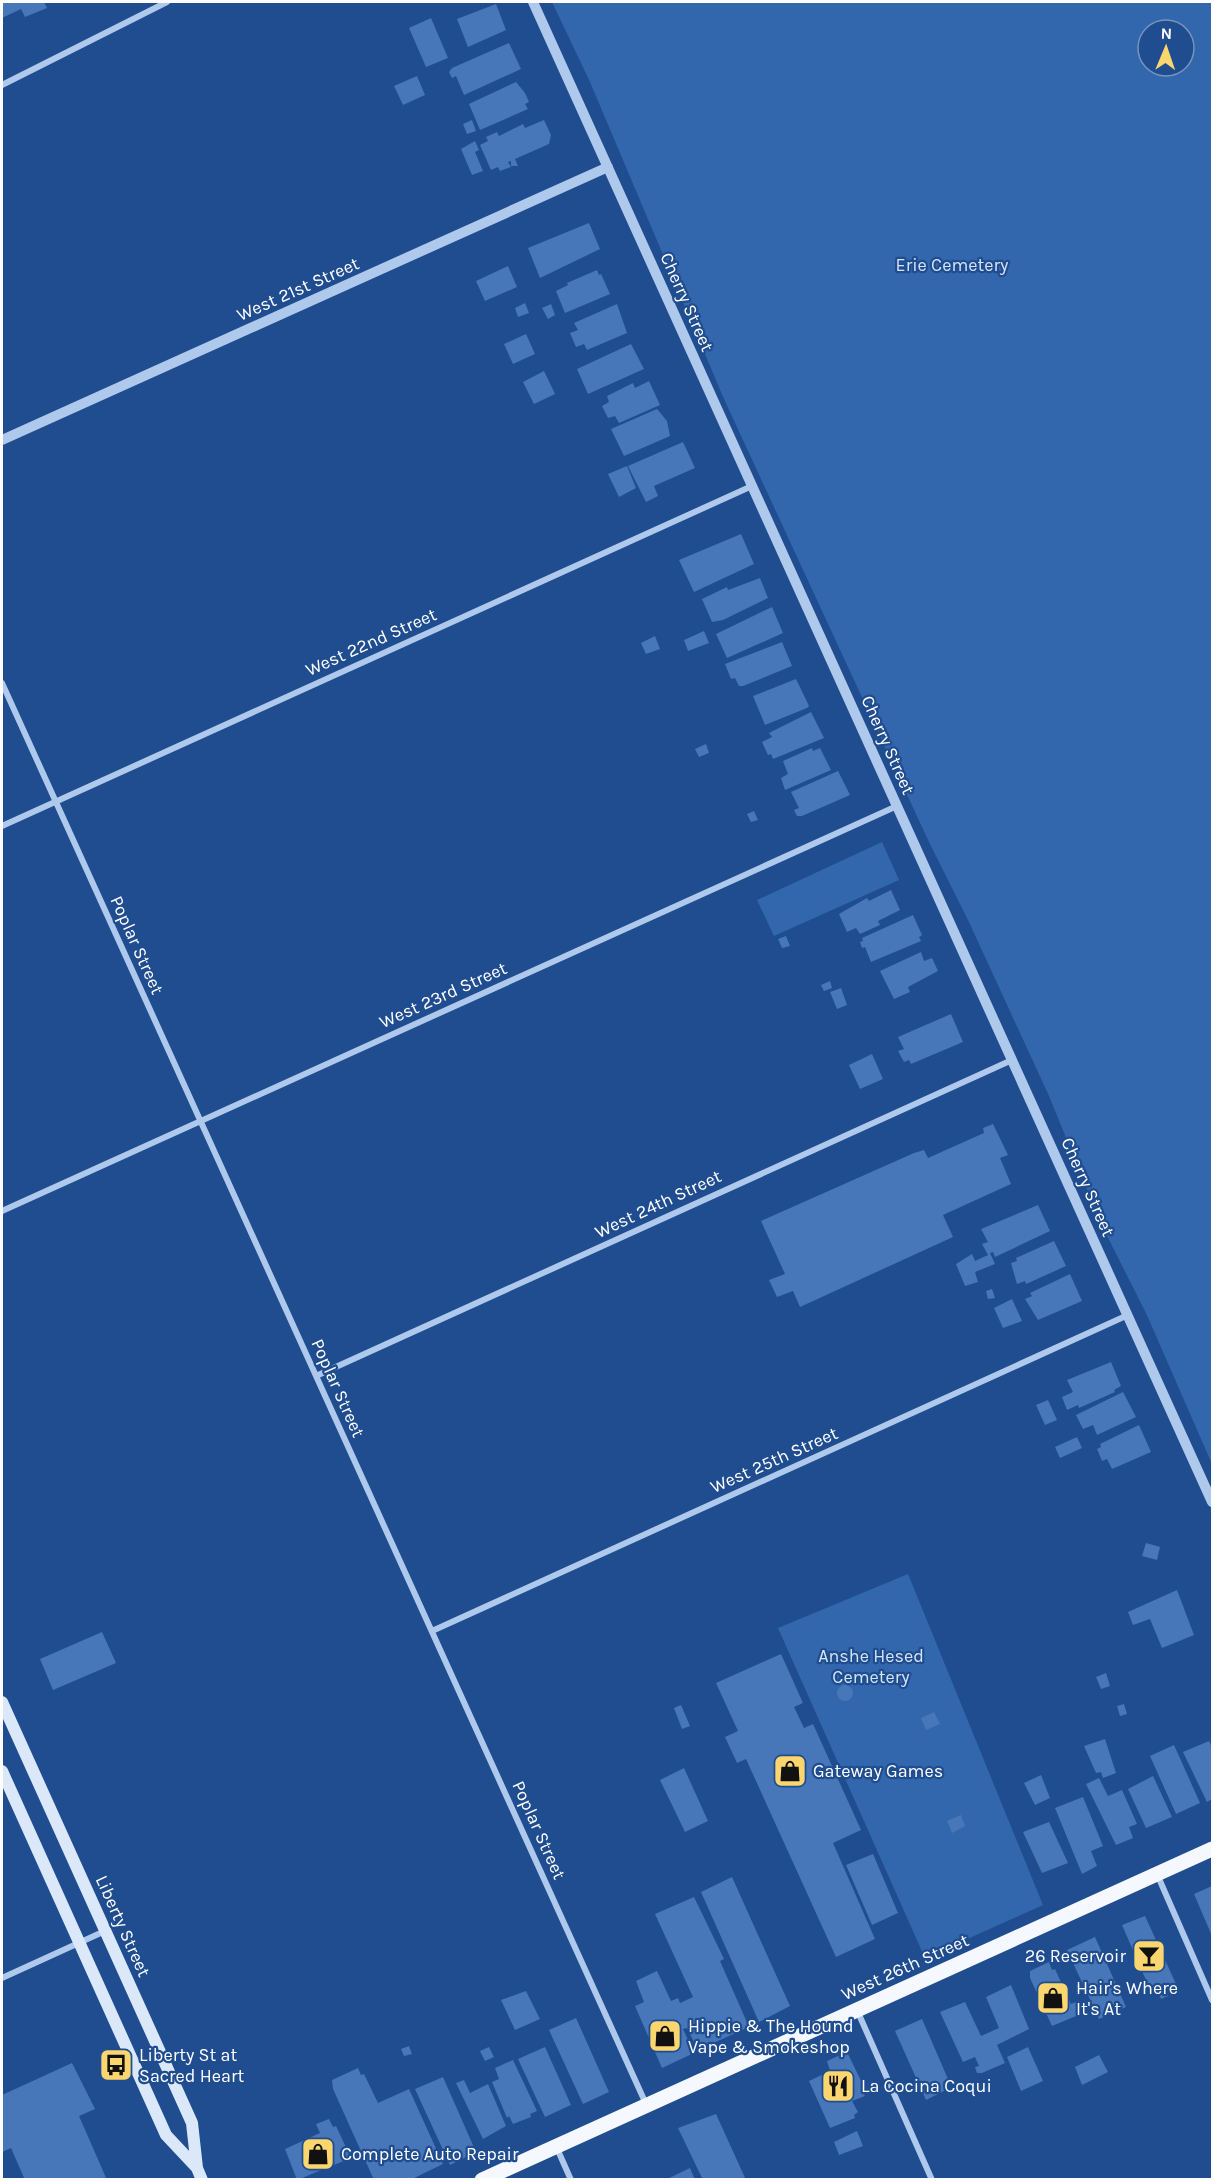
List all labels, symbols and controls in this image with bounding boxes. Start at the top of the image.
north arrow [1136,18,1196,78]
text: N [1160,24,1173,43]
street label: Cherry Street [655,249,719,355]
street label: West 21st Street [233,252,363,326]
park label: Erie Cemetery [896,254,1009,276]
street label: West 22nd Street [302,603,440,681]
street label: Cherry Street [856,692,920,798]
street label: Poplar Street [106,892,169,998]
street label: West 23rd Street [376,957,510,1033]
street label: Cherry Street [1056,1134,1120,1240]
street label: West 24th Street [591,1165,725,1243]
street label: Poplar Street [307,1335,370,1441]
street label: West 25th Street [707,1422,841,1498]
park label: Anshe Hesed Cemetery [818,1645,924,1688]
shop icon: Gateway Games [772,1753,808,1789]
place label: Gateway Games [813,1760,943,1782]
street label: Poplar Street [508,1777,571,1883]
street label: Liberty Street [91,1872,155,1980]
street label: West 26th Street [838,1929,972,2005]
bar icon: 26 Reservoir [1131,1938,1167,1974]
place label: 26 Reservoir [1025,1945,1126,1967]
place label: Hair's Where It's At [1076,1977,1178,2020]
shop icon: Hair's Where It's At [1035,1980,1071,2016]
place label: Hippie & The Hound Vape & Smokeshop [688,2015,854,2058]
shop icon: Hippie & The Hound Vape & Smokeshop [647,2018,683,2054]
place label: Liberty St at Sacred Heart [139,2044,244,2087]
bus stop icon: Liberty St at Sacred Heart [98,2047,134,2083]
restaurant icon: La Cocina Coqui [820,2068,856,2104]
place label: La Cocina Coqui [861,2075,992,2097]
shop icon: Complete Auto Repair [300,2136,336,2172]
place label: Complete Auto Repair [341,2143,519,2165]

